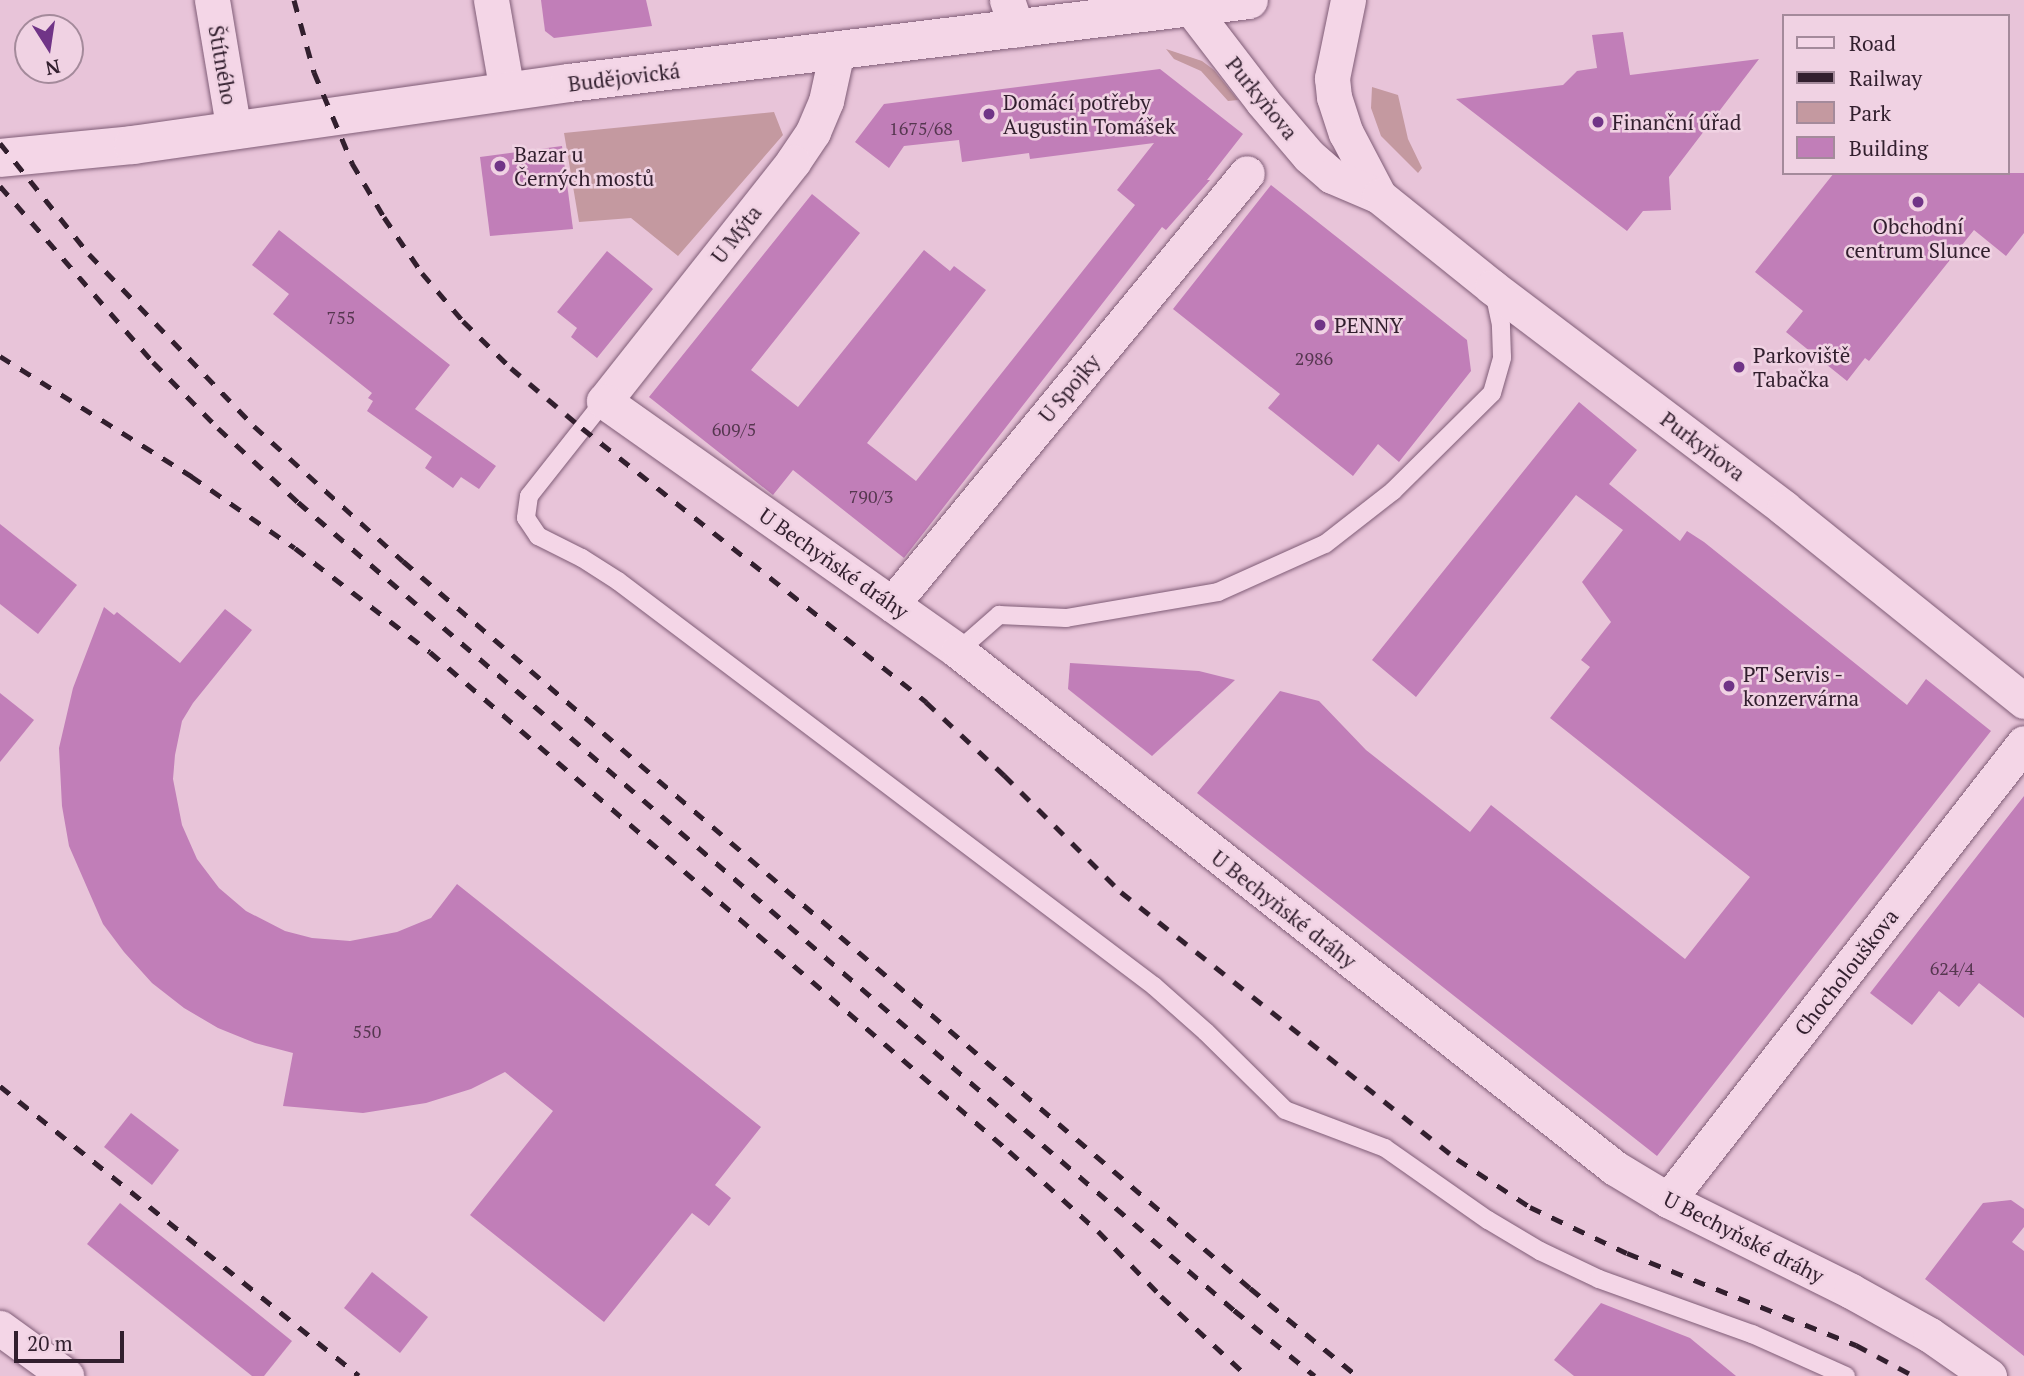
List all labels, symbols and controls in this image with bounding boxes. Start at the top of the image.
north arrow [14,14,84,84]
legend [1783,14,2010,175]
street label: Štítného [204,23,242,107]
text: Road [1849,29,1896,57]
street label: Purkyňova [1221,52,1303,144]
text: N [43,54,63,82]
street label: Budějovická [567,58,681,96]
text: Railway [1849,64,1922,92]
place label: Domácí potřeby Augustin Tomášek [1003,89,1176,139]
text: Park [1849,99,1891,127]
marker: Domácí potřeby Augustin Tomášek [981,106,997,122]
place label: Finanční úřad [1612,109,1741,135]
marker: Finanční úřad [1590,114,1606,130]
house number: 1675/68 [889,117,953,139]
text: Building [1849,134,1928,162]
place label: Bazar u Černých mostů [514,141,654,191]
marker: Bazar u Černých mostů [492,158,508,174]
marker: Obchodní centrum Slunce [1910,194,1926,210]
street label: U Mýta [706,200,766,268]
place label: Obchodní centrum Slunce [1845,213,1991,263]
house number: 755 [327,306,355,328]
place label: PENNY [1334,312,1403,338]
marker: PENNY [1312,317,1328,333]
place label: Parkoviště Tabačka [1753,342,1850,392]
house number: 2986 [1295,347,1333,369]
street label: U Spojky [1033,349,1105,427]
marker: Parkoviště Tabačka [1731,359,1747,375]
street label: Purkyňova [1656,406,1750,486]
house number: 609/5 [712,418,756,440]
house number: 790/3 [849,485,893,507]
street label: U Bechyňské dráhy [754,502,914,624]
place label: PT Servis - konzervárna [1743,661,1859,711]
marker: PT Servis - konzervárna [1721,678,1737,694]
street label: U Bechyňské dráhy [1207,845,1361,973]
street label: Chocholouškova [1789,904,1903,1040]
house number: 624/4 [1930,957,1974,979]
house number: 550 [353,1020,381,1042]
street label: U Bechyňské dráhy [1660,1186,1828,1288]
scale bar [18,1316,128,1360]
text: 20 m [27,1329,73,1357]

